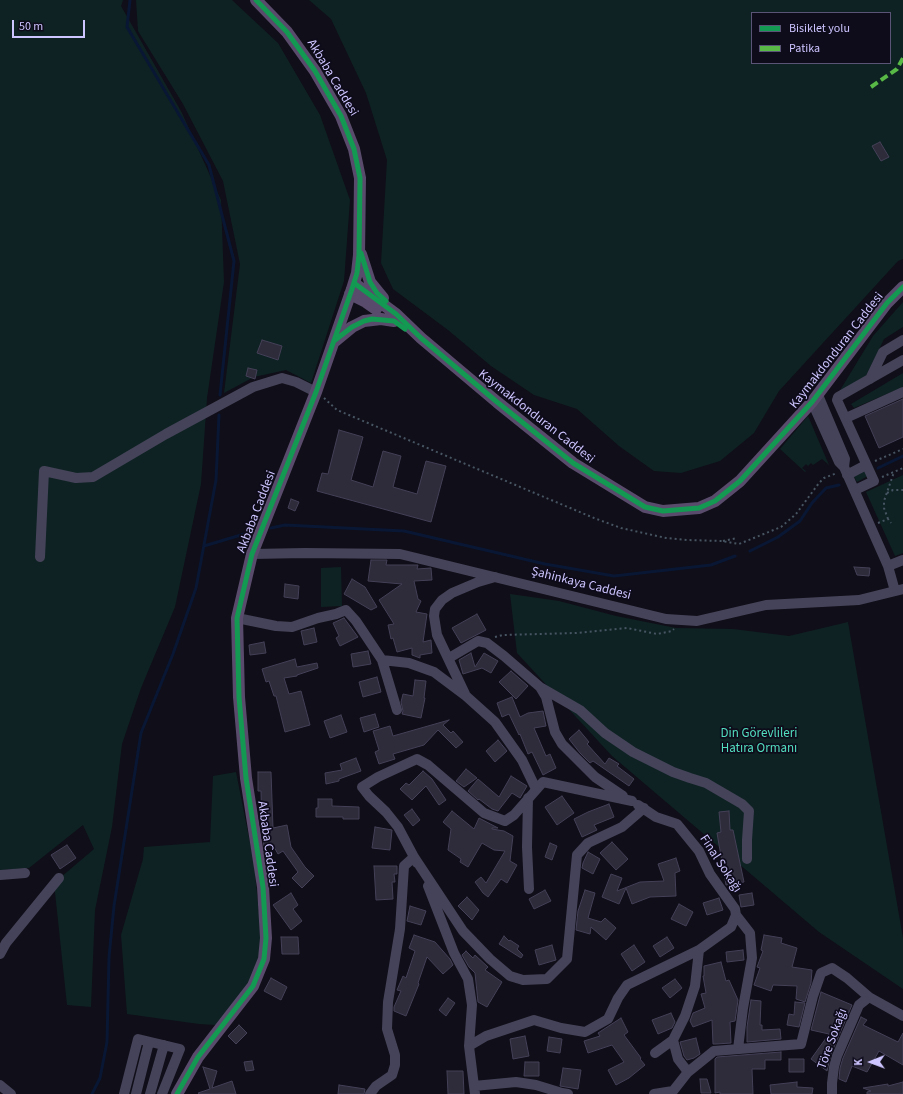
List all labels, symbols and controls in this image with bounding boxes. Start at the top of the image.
scale bar [14,12,87,38]
legend [751,12,891,64]
text: 50 m [19,18,43,35]
text: Bisiklet yolu [789,20,850,37]
street label: Akbaba Caddesi [303,37,361,119]
text: Patika [789,40,820,57]
street label: Kaymakdonduran Caddesi [787,290,887,412]
street label: Kaymakdonduran Caddesi [475,367,597,467]
street label: Akbaba Caddesi [234,469,280,555]
street label: Şahinkaya Caddesi [530,564,632,604]
park label: Din Görevlileri Hatıra Ormanı [721,726,797,757]
street label: Akbaba Caddesi [253,800,281,888]
street label: Final Sokağı [696,832,744,896]
street label: Töre Sokağı [815,1007,851,1071]
north arrow [851,1042,891,1082]
text: K [851,1059,866,1066]

